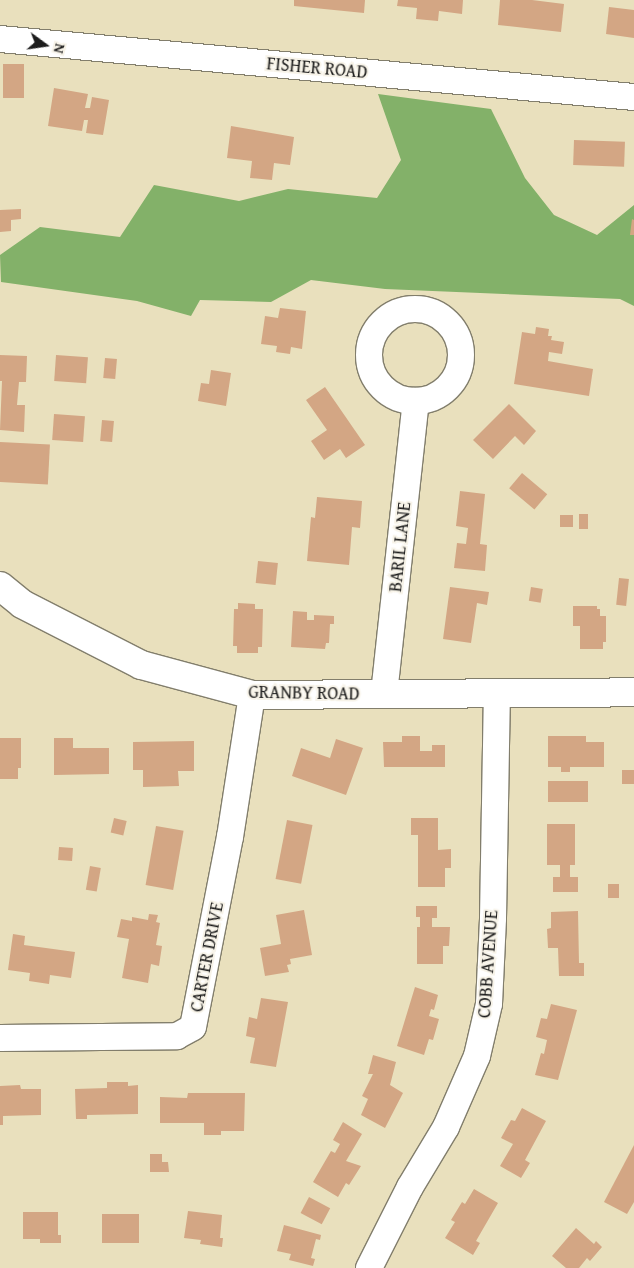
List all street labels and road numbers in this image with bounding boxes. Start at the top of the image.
street label: FISHER ROAD [266,53,368,83]
street label: BARIL LANE [385,501,415,593]
street label: GRANBY ROAD [248,681,360,705]
street label: CARTER DRIVE [186,900,228,1014]
street label: COBB AVENUE [473,909,503,1019]

